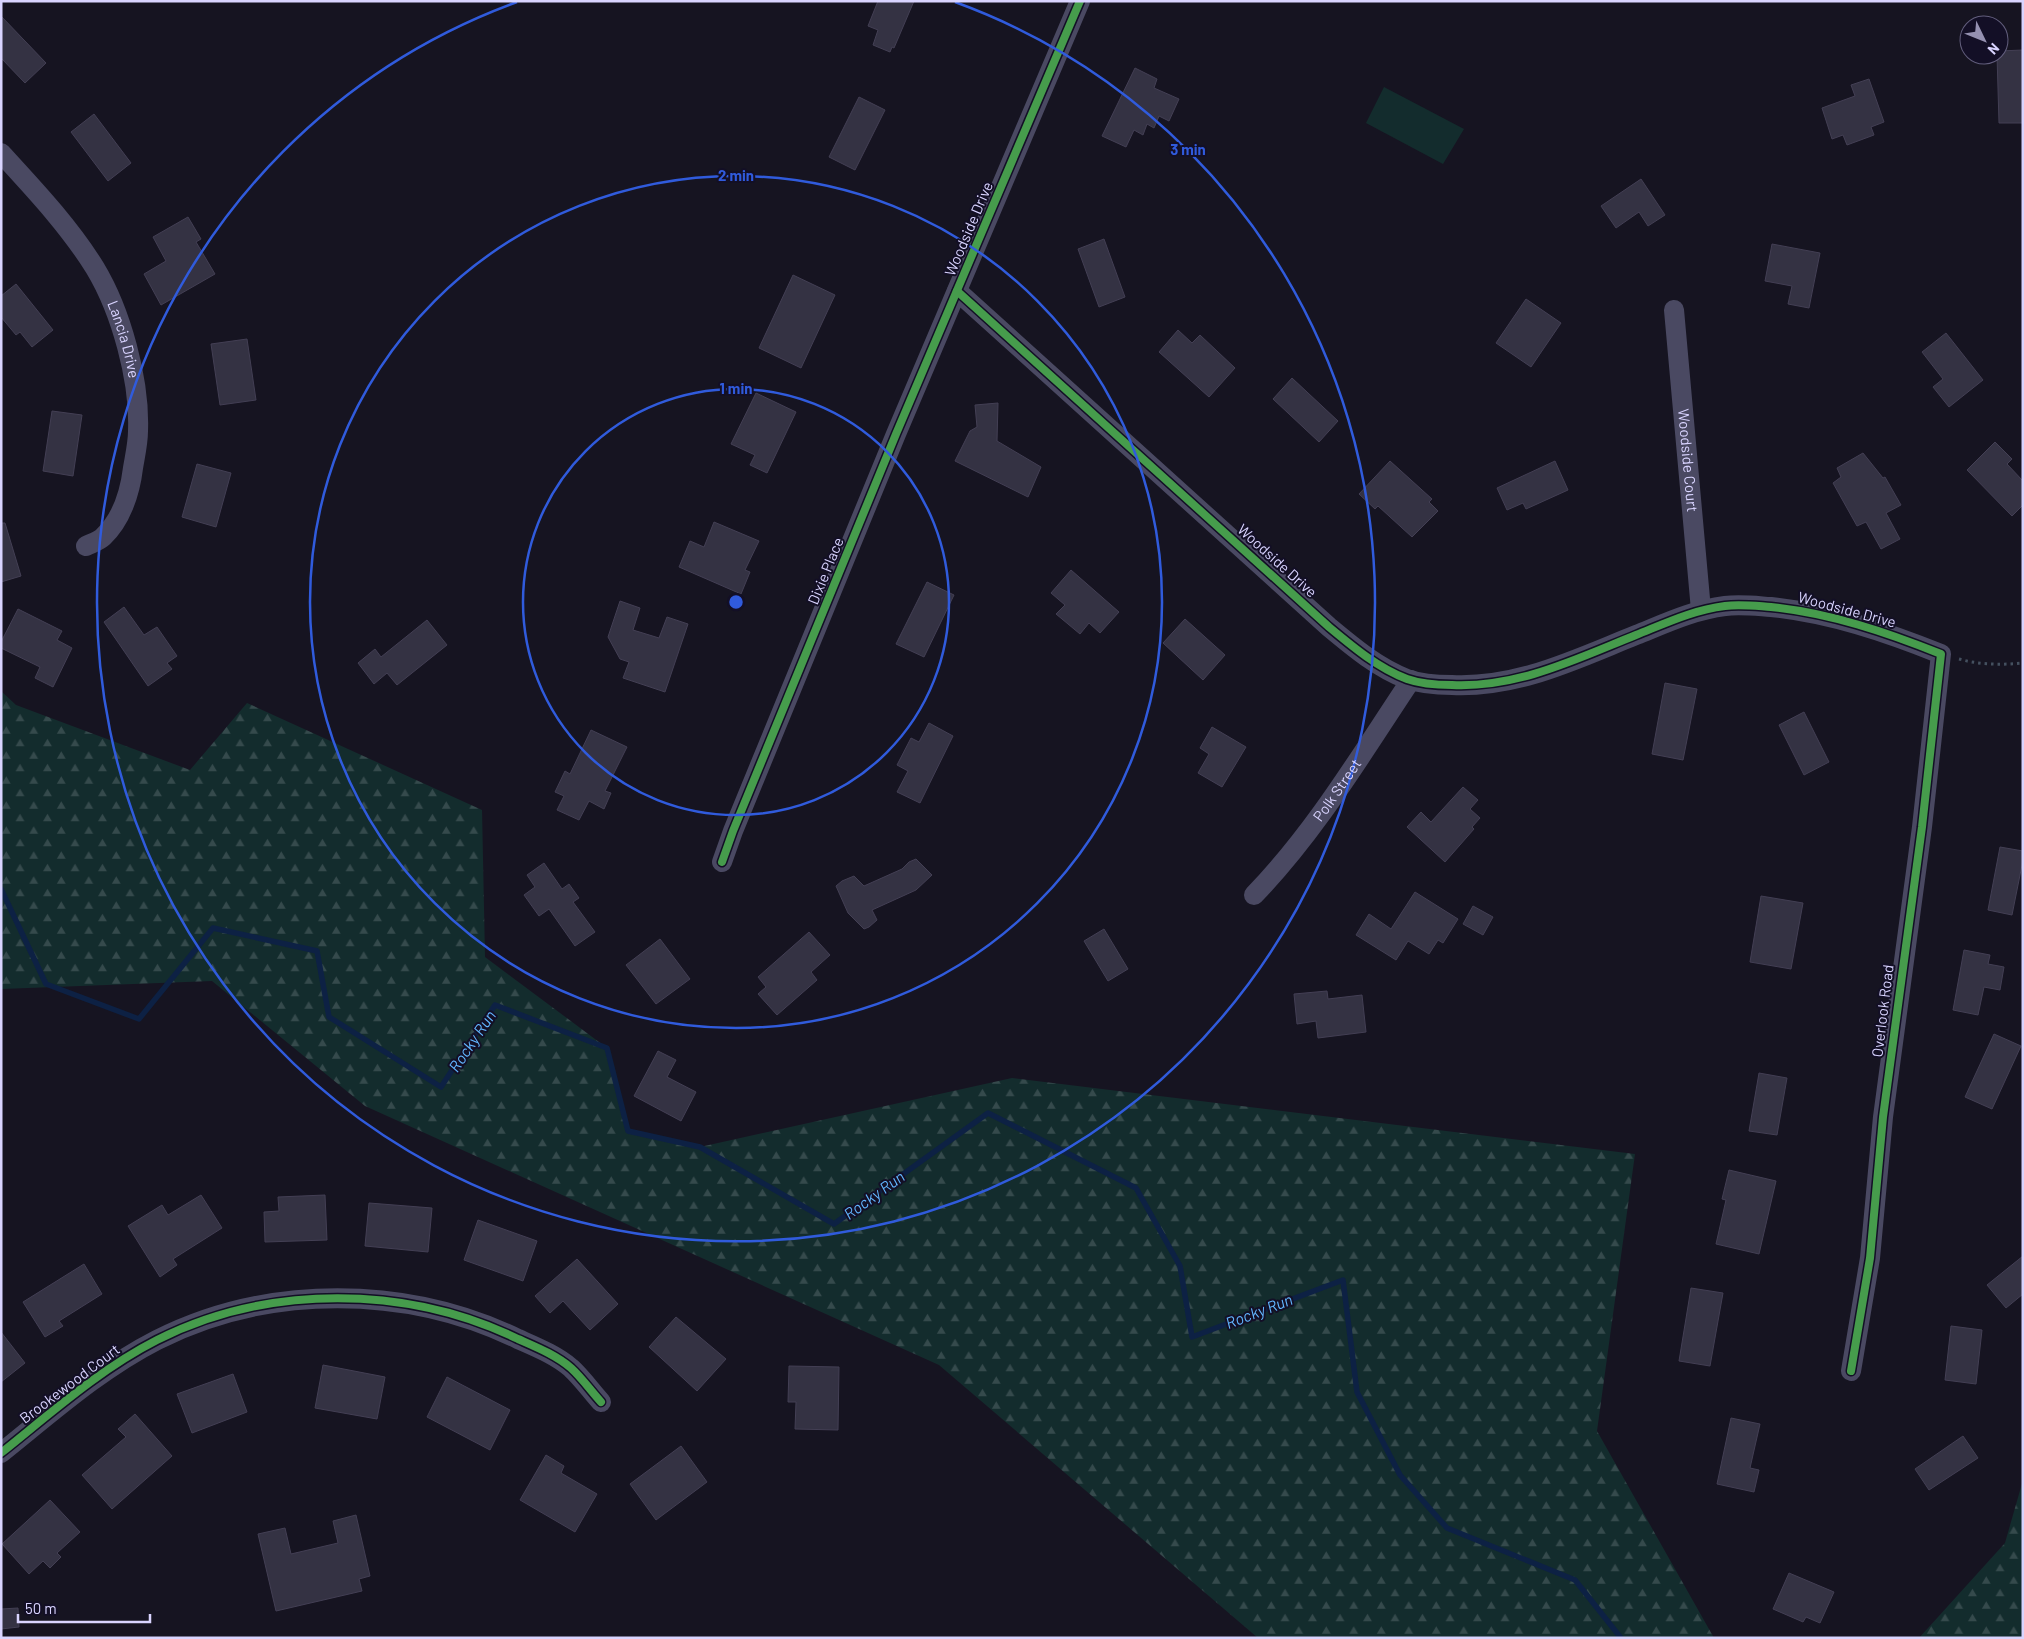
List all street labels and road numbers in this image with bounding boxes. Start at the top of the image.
street label: Woodside Drive [940,179,996,278]
street label: Lancia Drive [104,298,144,379]
street label: Woodside Court [1675,408,1702,513]
street label: Woodside Drive [1234,520,1321,601]
street label: Dixie Place [803,534,847,607]
street label: Woodside Drive [1796,587,1898,631]
street label: Polk Street [1309,755,1364,824]
street label: Overlook Road [1867,964,1897,1058]
street label: Brookewood Court [16,1340,123,1427]

